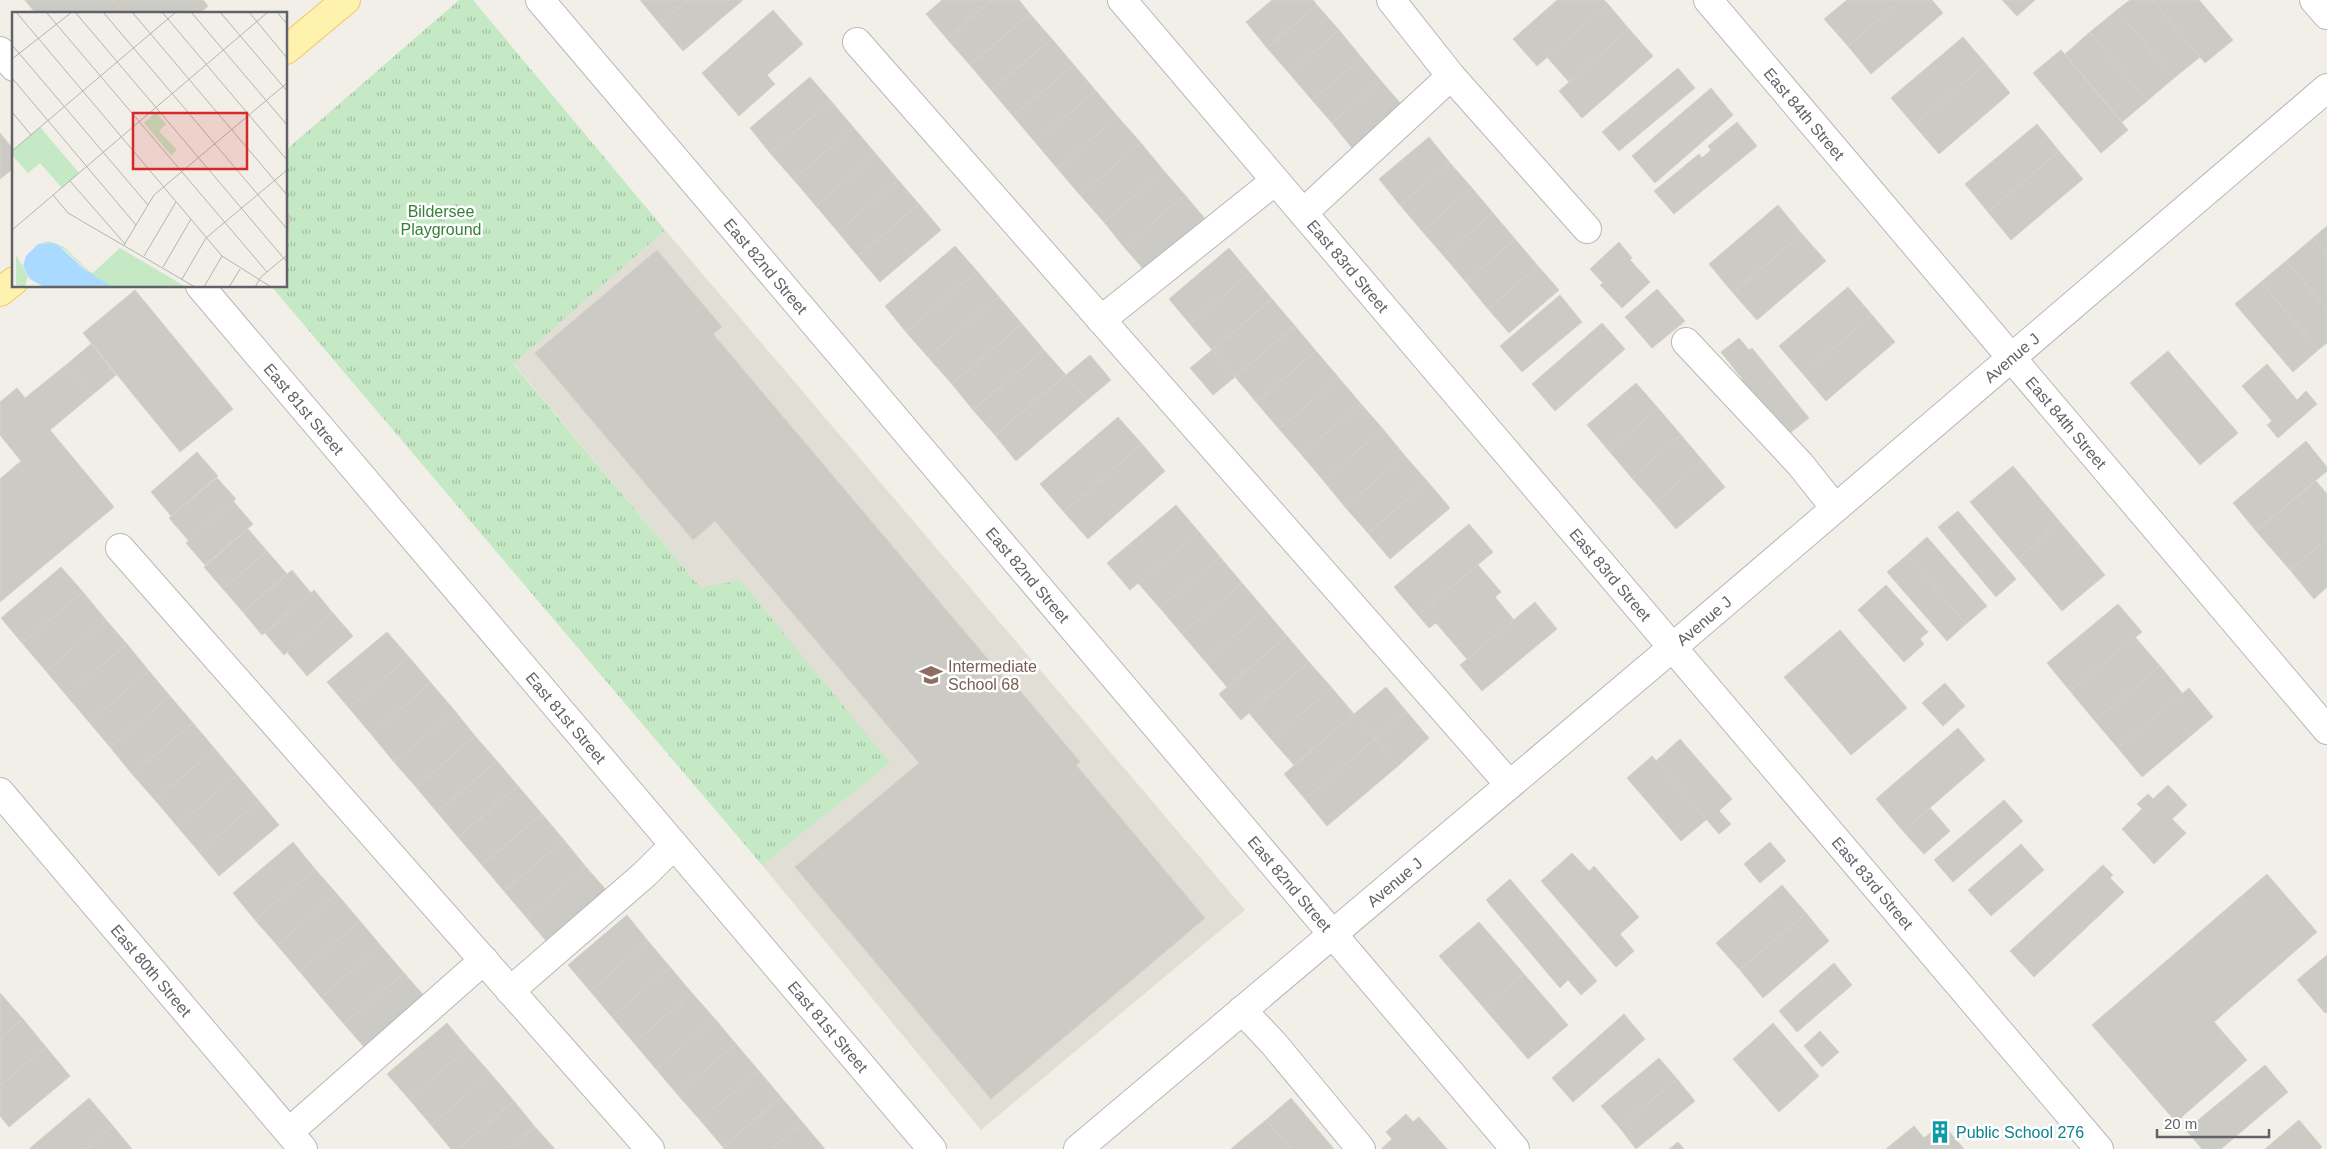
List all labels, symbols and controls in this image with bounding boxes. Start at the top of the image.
inset map [12,12,288,288]
street label: East 84th Street [1760,65,1848,164]
park label: Bildersee Playground [401,203,481,238]
street label: East 82nd Street [720,215,811,318]
street label: East 83rd Street [1304,217,1392,316]
street label: Avenue J [1981,330,2043,386]
street label: East 81st Street [260,360,347,458]
street label: East 84th Street [2022,374,2110,473]
street label: East 82nd Street [982,524,1073,627]
street label: East 83rd Street [1566,525,1654,625]
street label: Avenue J [1673,593,1735,649]
place label: Intermediate School 68 [948,658,1037,693]
school or university icon: Intermediate School 68 [918,662,944,688]
street label: East 81st Street [522,669,609,767]
street label: East 82nd Street [1244,833,1335,935]
street label: East 83rd Street [1828,834,1917,933]
street label: Avenue J [1364,854,1426,910]
street label: East 80th Street [107,921,195,1020]
street label: East 81st Street [784,978,871,1076]
scale bar [2157,1106,2270,1138]
text: 20 m [2164,1115,2197,1132]
building icon: Public School 276 [1927,1119,1953,1145]
place label: Public School 276 [1956,1124,2084,1141]

